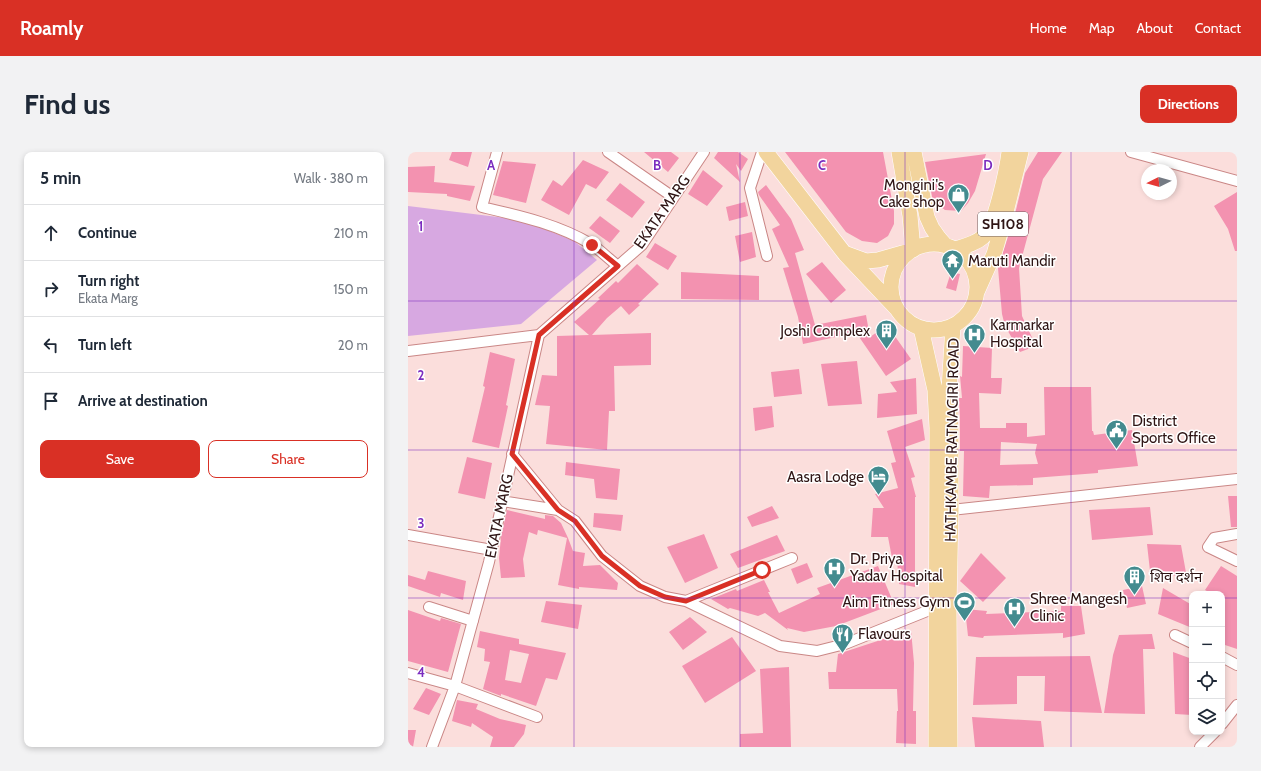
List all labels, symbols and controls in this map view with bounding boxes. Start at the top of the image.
text: Roamly [20,17,83,40]
text: Home [1030,19,1067,37]
text: Map [1089,19,1114,37]
text: About [1136,19,1173,37]
text: Contact [1195,19,1241,37]
button: Directions [1140,85,1237,123]
text: Find us [24,87,110,121]
text: A [487,157,496,173]
text: B [653,157,661,173]
text: C [818,157,826,173]
text: D [983,157,993,173]
north arrow [1141,164,1177,200]
text: 5 min [40,168,81,188]
text: Walk · 380 m [294,170,368,186]
street label: EKATA MARG [630,172,694,252]
place label: Mongini's Cake shop [879,176,944,211]
shop icon: Mongini's Cake shop [946,181,972,214]
road number: SH108 [978,212,1028,236]
text: 1 [419,218,423,234]
icon: ahead [40,222,62,244]
text: Continue [78,224,137,242]
text: 210 m [334,225,368,241]
route end [583,236,601,254]
temple icon: Maruti Mandir [940,248,966,281]
place label: Maruti Mandir [968,252,1056,270]
text: Turn right [78,272,139,290]
icon: right [40,278,62,300]
text: 150 m [333,281,368,297]
text: Ekata Marg [78,290,138,306]
place label: Karmarkar Hospital [990,316,1054,351]
building icon: Joshi Complex [873,318,899,351]
hospital icon: Karmarkar Hospital [962,321,988,354]
place label: Joshi Complex [779,322,870,340]
icon: left [40,334,62,356]
text: Turn left [78,336,132,354]
text: 20 m [338,337,368,353]
street label: HATHKAMBE RATNAGIRI ROAD [941,338,963,542]
text: 2 [418,367,425,383]
icon: arrive [40,390,62,412]
text: Arrive at destination [78,392,208,410]
place label: District Sports Office [1132,412,1216,447]
public building icon: District Sports Office [1103,417,1129,450]
button: Save [40,440,200,478]
button: Share [208,440,368,478]
hotel icon: Aasra Lodge [866,464,892,497]
place label: Aasra Lodge [787,468,864,486]
street label: EKATA MARG [481,472,517,560]
text: 3 [417,515,425,531]
place label: Dr. Priya Yadav Hospital [849,550,943,585]
hospital icon: Dr. Priya Yadav Hospital [821,555,847,588]
route start [753,561,771,579]
building icon: शिव दर्शन [1121,564,1147,597]
place label: शिव दर्शन [1150,568,1203,586]
sports icon: Aim Fitness Gym [952,589,978,622]
place label: Shree Mangesh Clinic [1030,590,1127,625]
map controls [1189,591,1225,735]
button: + [1189,591,1225,627]
place label: Aim Fitness Gym [843,593,950,611]
hospital icon: Shree Mangesh Clinic [1002,595,1028,628]
restaurant icon: Flavours [829,621,855,654]
place label: Flavours [858,625,911,643]
button: − [1189,627,1225,663]
button: locate [1189,663,1225,699]
text: 4 [417,664,425,680]
button: layers [1189,699,1225,735]

